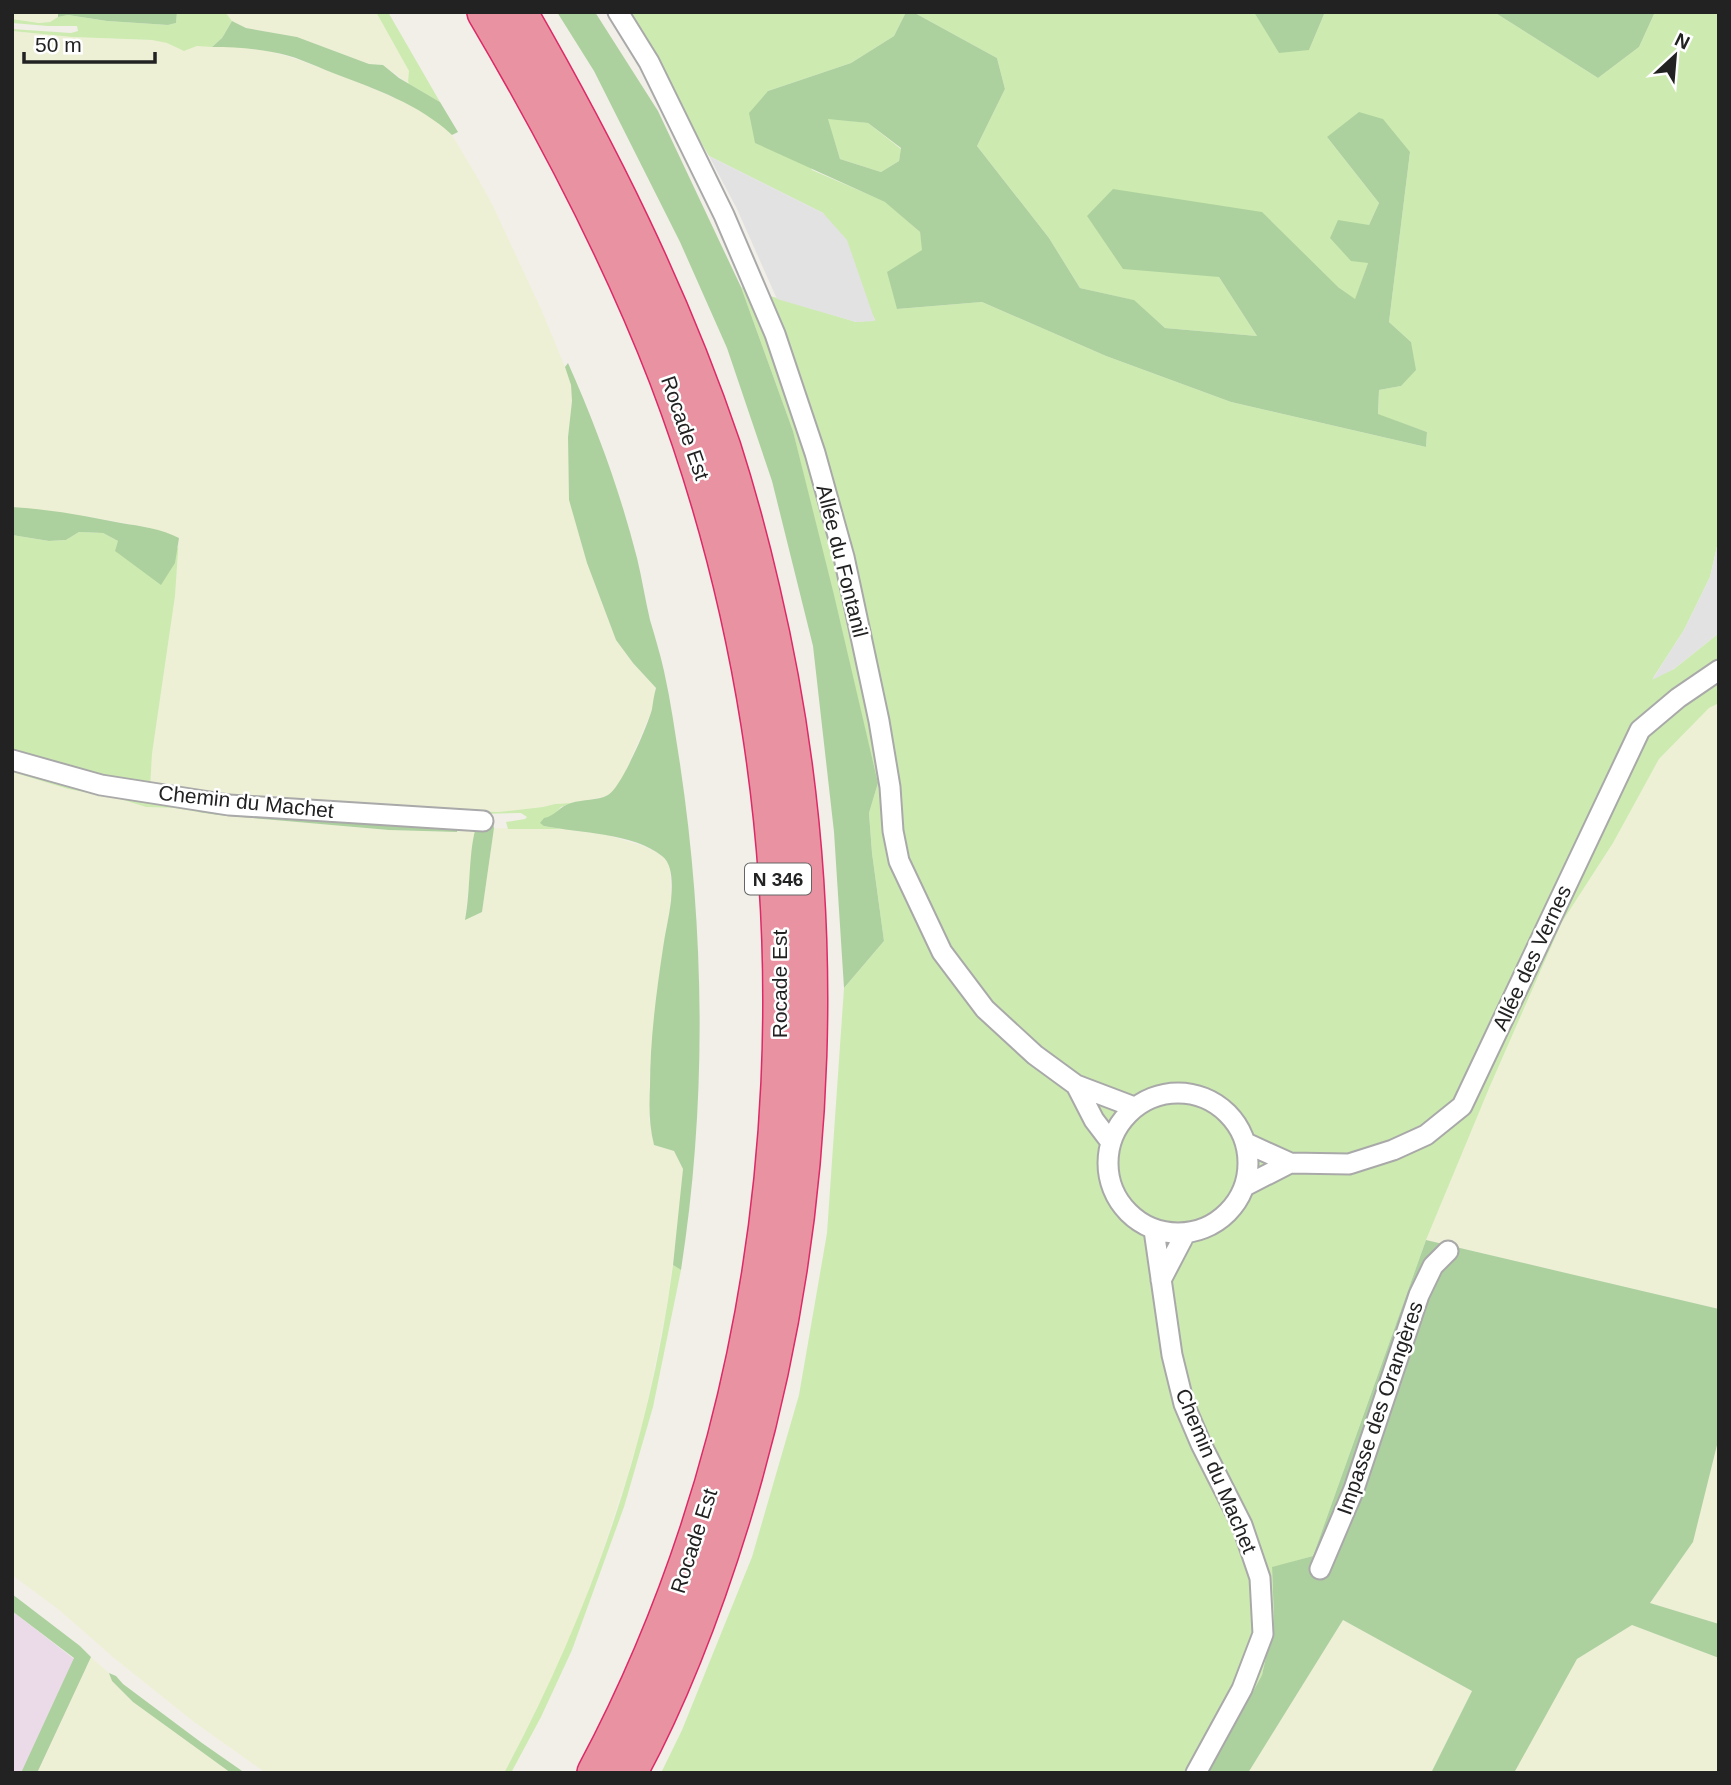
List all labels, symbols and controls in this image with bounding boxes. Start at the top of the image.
scale bar [24,21,156,65]
north arrow [1640,21,1710,91]
text: N [1671,29,1693,54]
text: 50 m [35,33,82,56]
street label: Rocade Est [657,373,714,483]
street label: Allée du Fontanil [812,482,873,640]
street label: Chemin du Machet [157,781,335,822]
road number: N 346 [745,864,811,894]
street label: Allée des Vernes [1488,882,1575,1034]
street label: Rocade Est [768,930,791,1038]
street label: Impasse des Orangères [1332,1298,1427,1518]
street label: Chemin du Machet [1171,1385,1262,1557]
street label: Rocade Est [666,1486,721,1596]

